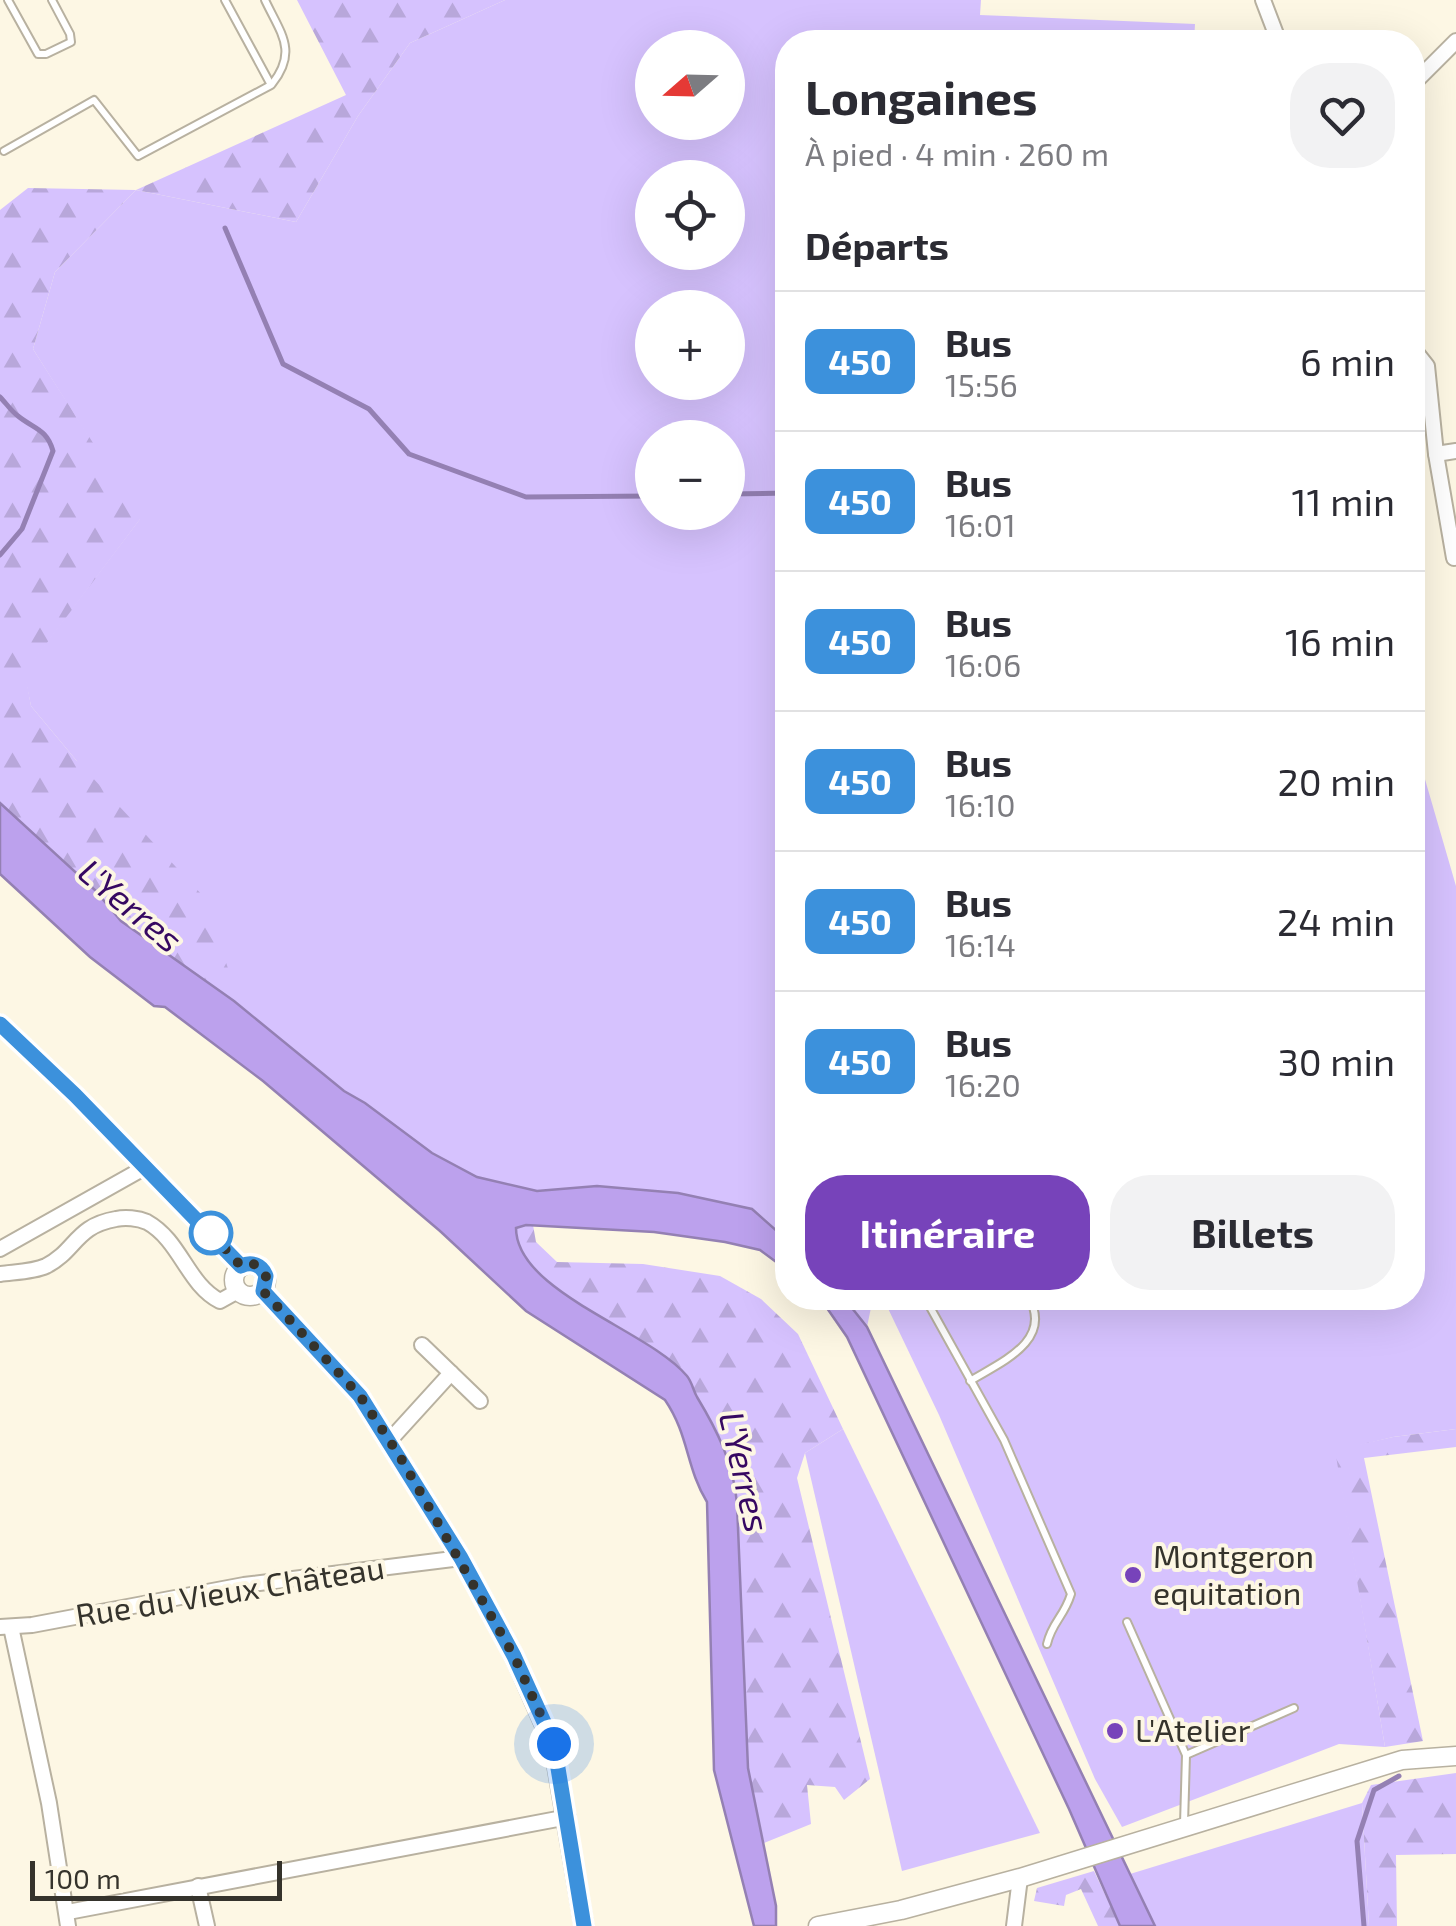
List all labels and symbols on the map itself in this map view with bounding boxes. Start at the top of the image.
north arrow [635,30,745,140]
water label: L'Yerres [71,849,192,960]
unlabelled marker [190,1212,232,1254]
water label: L'Yerres [712,1407,780,1536]
place label: Montgeron equitation [1153,1536,1314,1611]
street label: Rue du Vieux Château [73,1547,387,1633]
marker: Montgeron equitation [1122,1564,1144,1586]
place label: L'Atelier [1135,1710,1251,1748]
your location [529,1719,579,1769]
marker: L'Atelier [1104,1720,1126,1742]
scale bar [30,1856,282,1900]

